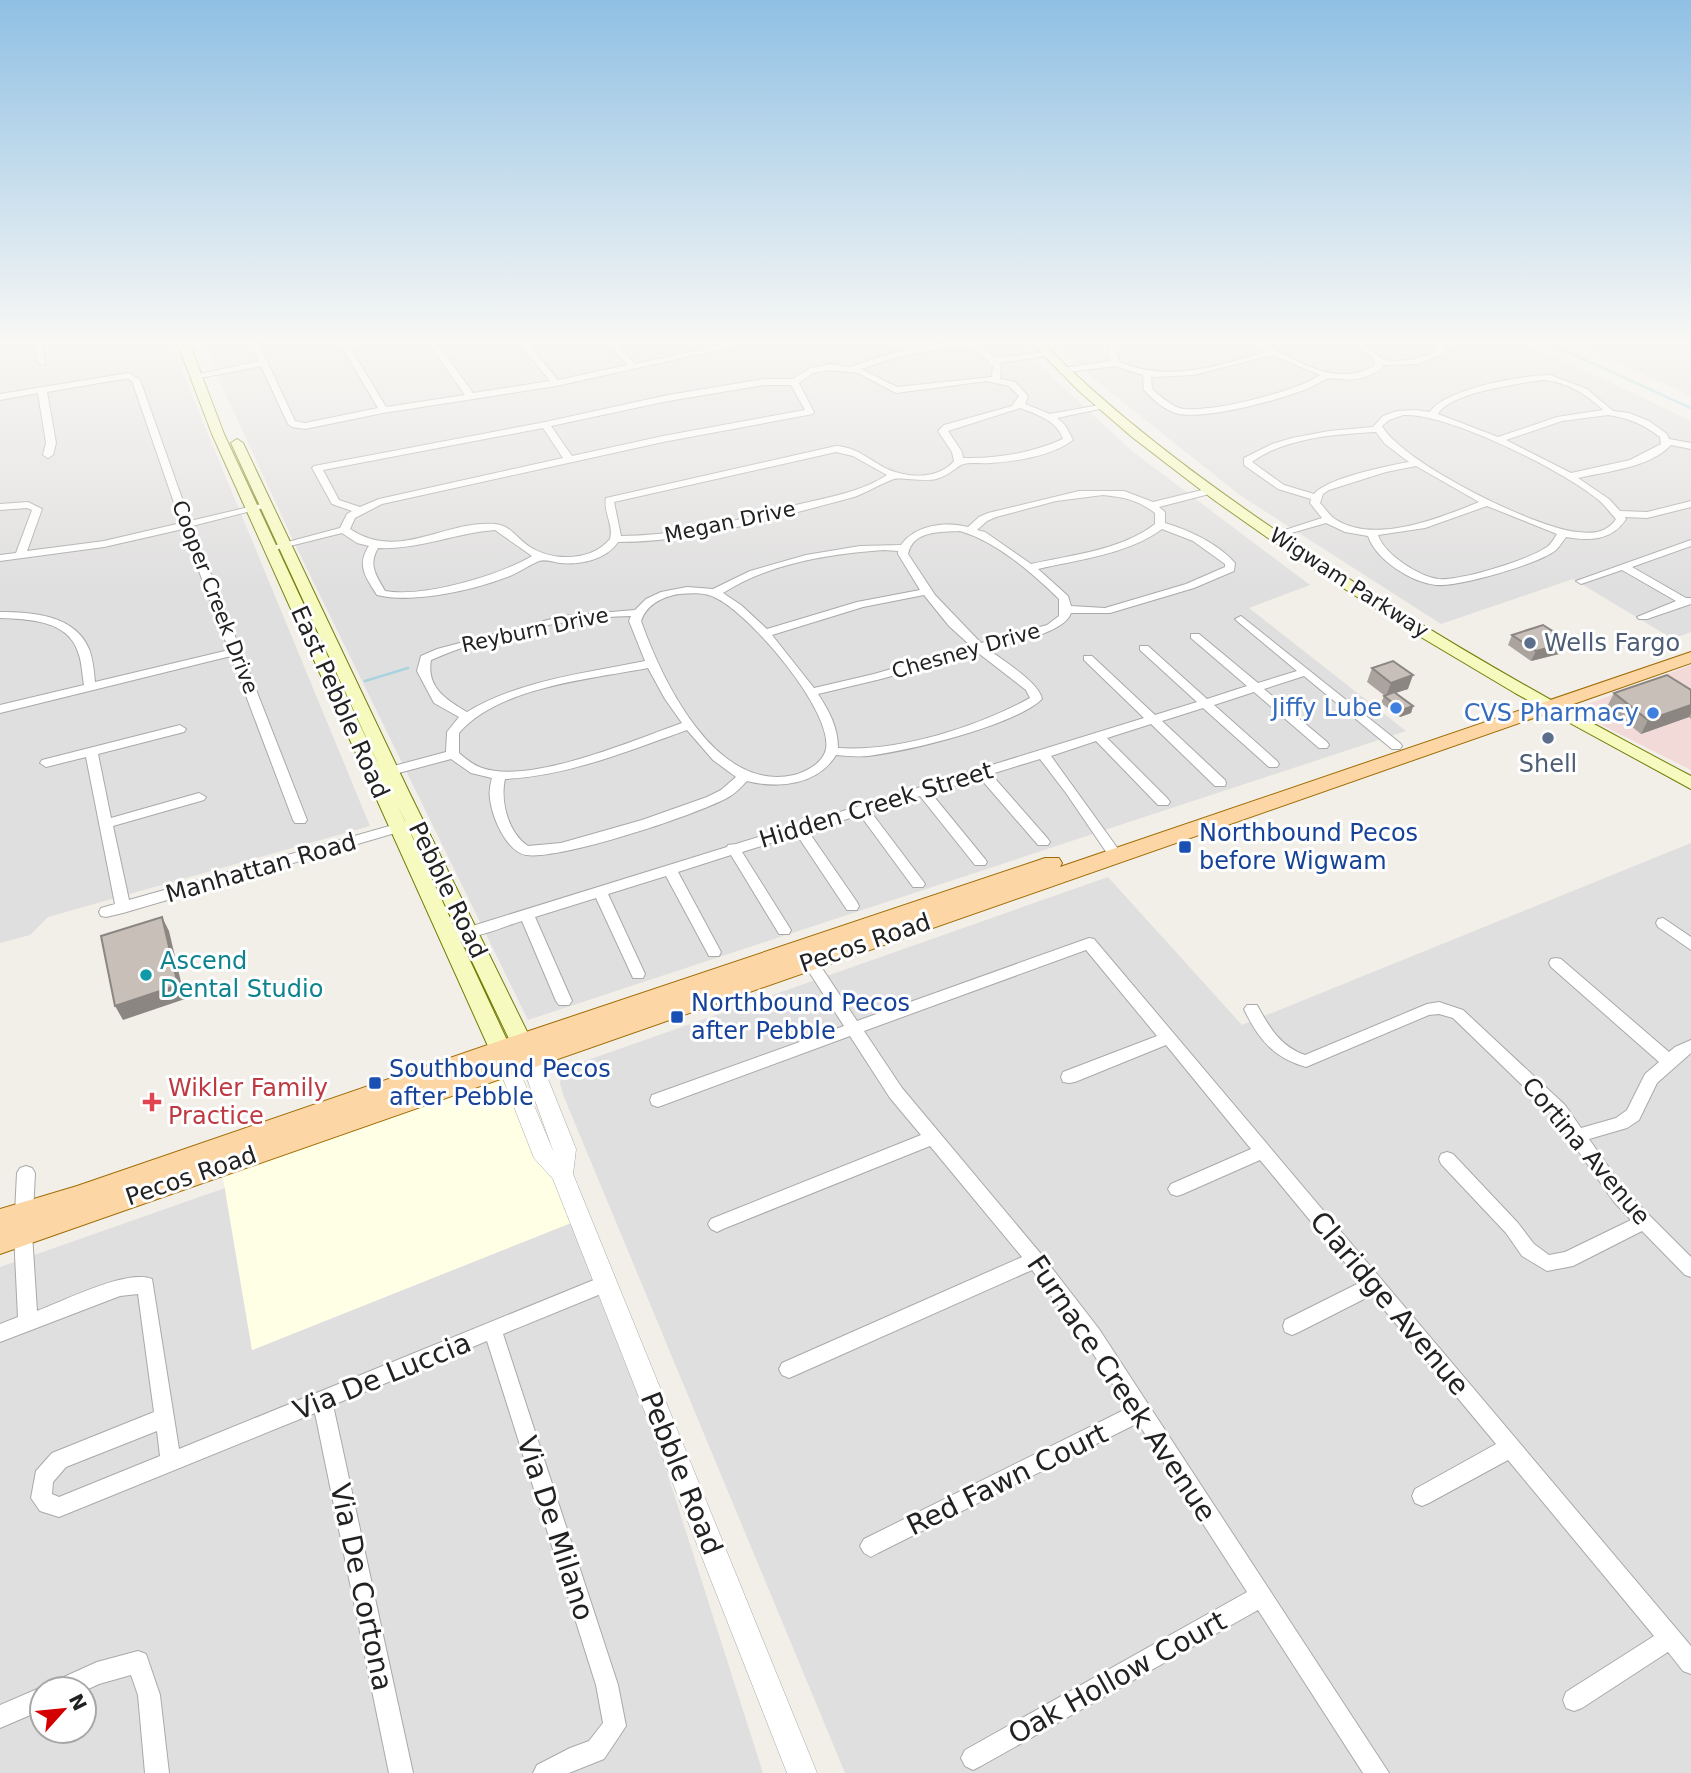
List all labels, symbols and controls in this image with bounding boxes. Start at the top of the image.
street label: Megan Drive [662,496,798,548]
street label: Cooper Creek Drive [167,497,263,697]
street label: Wigwam Parkway [1265,523,1433,643]
street label: East Pebble Road [285,601,395,803]
street label: Reyburn Drive [459,603,611,657]
street label: Chesney Drive [889,618,1043,684]
place label: Wells Fargo [1544,629,1680,657]
marker: Wells Fargo [1522,635,1538,651]
place label: Jiffy Lube [1270,694,1382,722]
place label: CVS Pharmacy [1464,699,1639,727]
marker: Jiffy Lube [1388,700,1404,716]
marker: CVS Pharmacy [1645,705,1661,721]
marker: Shell [1540,730,1556,746]
place label: Shell [1519,750,1577,778]
street label: Hidden Creek Street [756,756,996,854]
street label: Pebble Road [403,817,493,963]
place label: Northbound Pecos before Wigwam [1199,819,1418,875]
street label: Manhattan Road [162,827,360,909]
marker: Northbound Pecos before Wigwam [1177,839,1193,855]
street label: Pecos Road [796,908,934,978]
place label: Ascend Dental Studio [160,947,323,1003]
marker: Ascend Dental Studio [138,967,154,983]
place label: Northbound Pecos after Pebble [691,989,910,1045]
marker: Northbound Pecos after Pebble [669,1009,685,1025]
place label: Southbound Pecos after Pebble [389,1055,611,1111]
street label: Cortina Avenue [1516,1071,1656,1231]
place label: Wikler Family Practice [168,1074,328,1130]
marker: Southbound Pecos after Pebble [367,1075,383,1091]
marker: Wikler Family Practice [142,1092,162,1112]
street label: Pecos Road [122,1141,260,1211]
street label: Claridge Avenue [1303,1205,1476,1402]
street label: Furnace Creek Avenue [1020,1249,1223,1528]
street label: Via De Luccia [289,1326,476,1427]
street label: Pebble Road [634,1387,729,1559]
street label: Red Fawn Court [901,1417,1113,1542]
street label: Via De Milano [510,1432,601,1624]
street label: Via De Cortona [323,1480,400,1694]
street label: Oak Hollow Court [1003,1604,1232,1751]
north arrow [28,1675,98,1745]
text: N [65,1690,92,1714]

